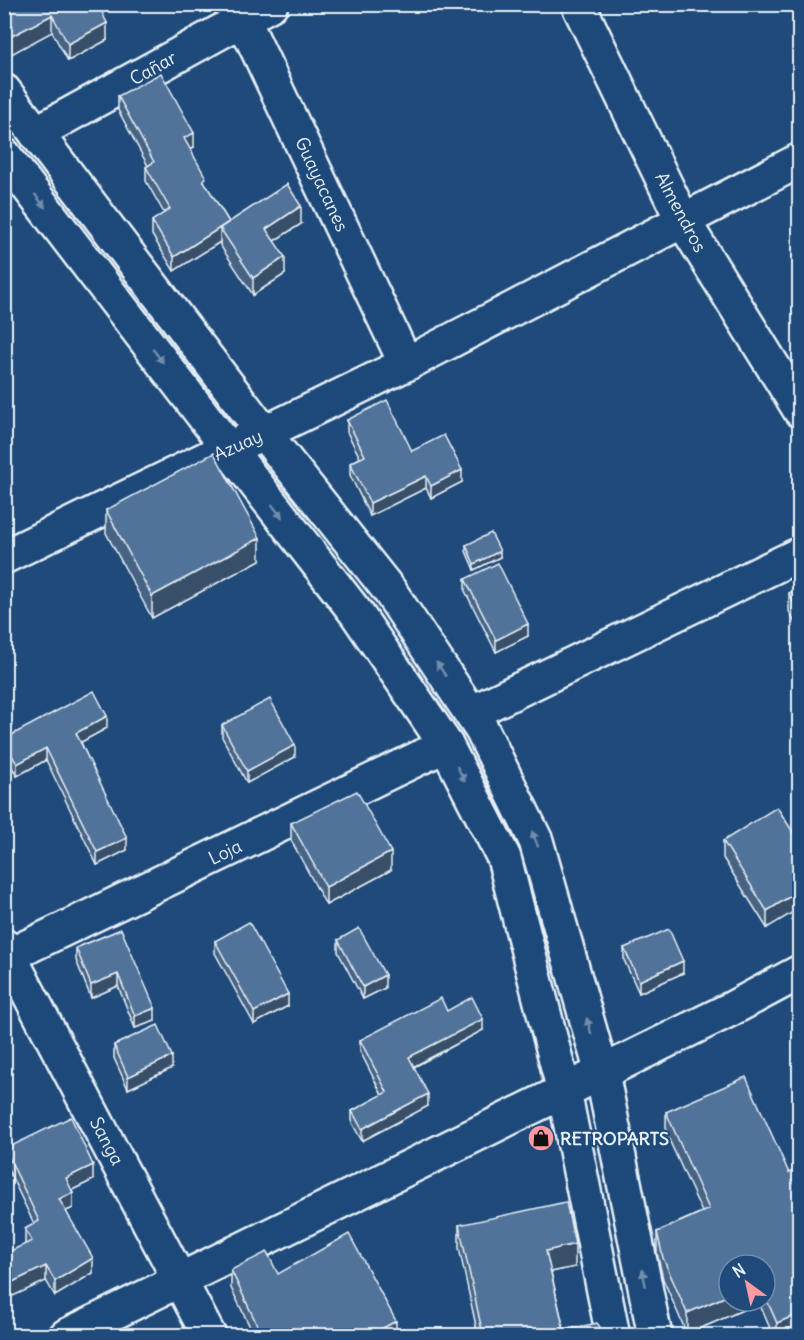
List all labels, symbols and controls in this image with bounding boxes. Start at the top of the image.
street label: Cañar [126,46,181,90]
street label: Guayacanes [290,133,354,235]
street label: Almendros [650,168,712,256]
one-way arrow [34,193,46,209]
one-way arrow [152,349,164,364]
street label: Azuay [210,424,266,466]
one-way arrow [271,503,284,519]
one-way arrow [435,661,447,677]
one-way arrow [456,765,466,782]
one-way arrow [530,830,539,848]
street label: Loja [205,834,245,870]
one-way arrow [584,1017,593,1035]
street label: Sanga [85,1113,129,1169]
shop icon: RETROPARTS [526,1123,556,1153]
place label: RETROPARTS [560,1127,669,1150]
north arrow [717,1253,777,1313]
text: N [729,1259,749,1282]
one-way arrow [639,1268,648,1287]

